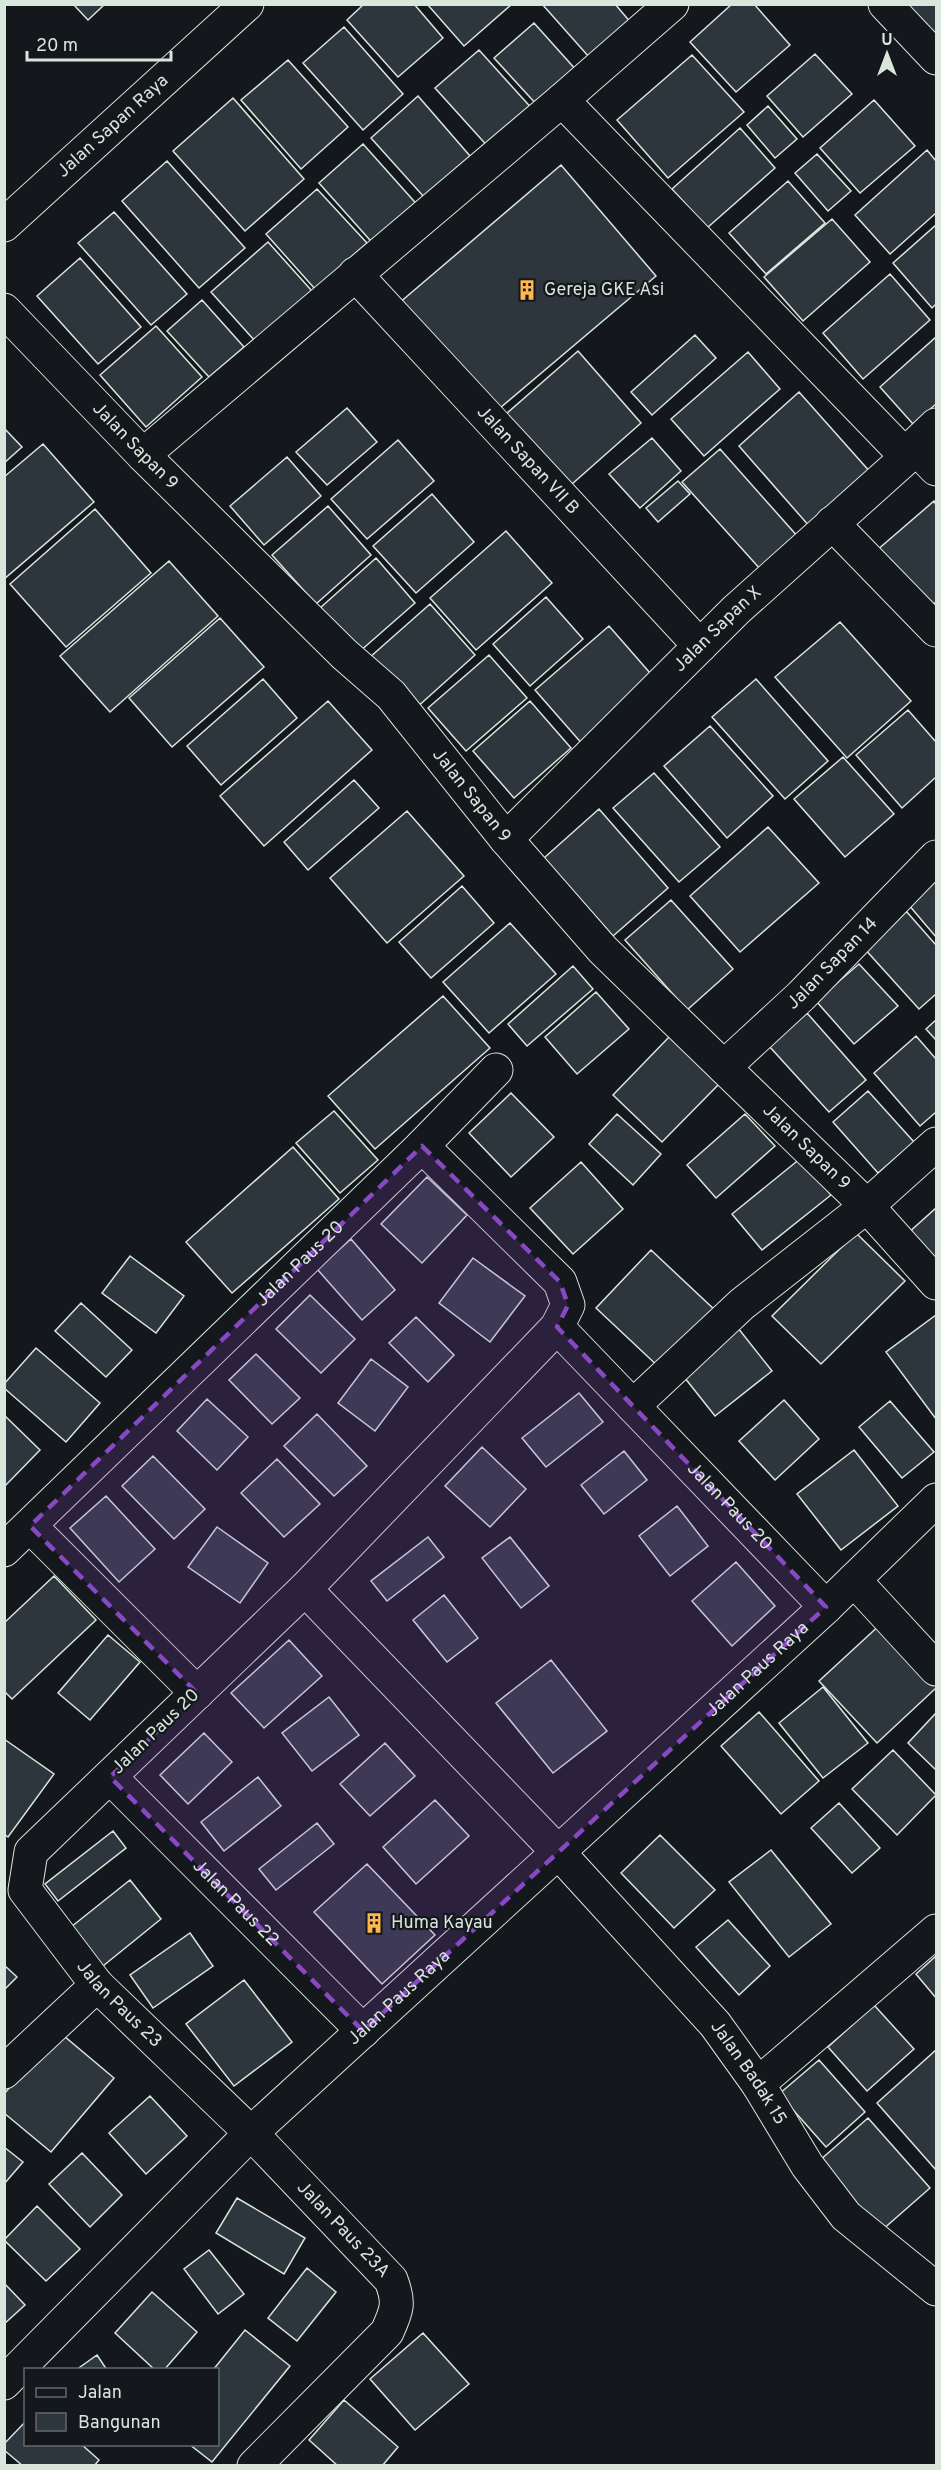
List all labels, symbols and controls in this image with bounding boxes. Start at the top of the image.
scale bar [27,24,171,62]
north arrow [857,24,917,84]
text: U [881,31,893,51]
text: 20 m [36,35,78,58]
street label: Jalan Sapan Raya [52,69,173,183]
building icon: Gereja GKE Asi [515,278,539,302]
place label: Gereja GKE Asi [544,279,664,302]
street label: Jalan Sapan 9 [87,397,183,495]
street label: Jalan Sapan VII B [472,401,584,519]
street label: Jalan Sapan X [669,581,766,677]
street label: Jalan Sapan 9 [427,744,516,847]
street label: Jalan Sapan 14 [782,912,883,1015]
street label: Jalan Sapan 9 [757,1099,855,1195]
street label: Jalan Paus 20 [251,1216,349,1312]
street label: Jalan Paus 20 [682,1458,777,1556]
street label: Jalan Paus Raya [701,1617,814,1722]
street label: Jalan Paus 20 [107,1684,205,1780]
street label: Jalan Paus 22 [187,1855,284,1951]
building icon: Huma Kayau [362,1911,386,1935]
place label: Huma Kayau [391,1912,493,1935]
street label: Jalan Paus Raya [343,1945,455,2050]
street label: Jalan Paus 23 [71,1956,167,2053]
street label: Jalan Badak 15 [705,2016,792,2129]
street label: Jalan Paus 23A [291,2176,395,2283]
legend [24,2368,219,2446]
text: Jalan [78,2382,122,2405]
text: Bangunan [78,2412,161,2435]

